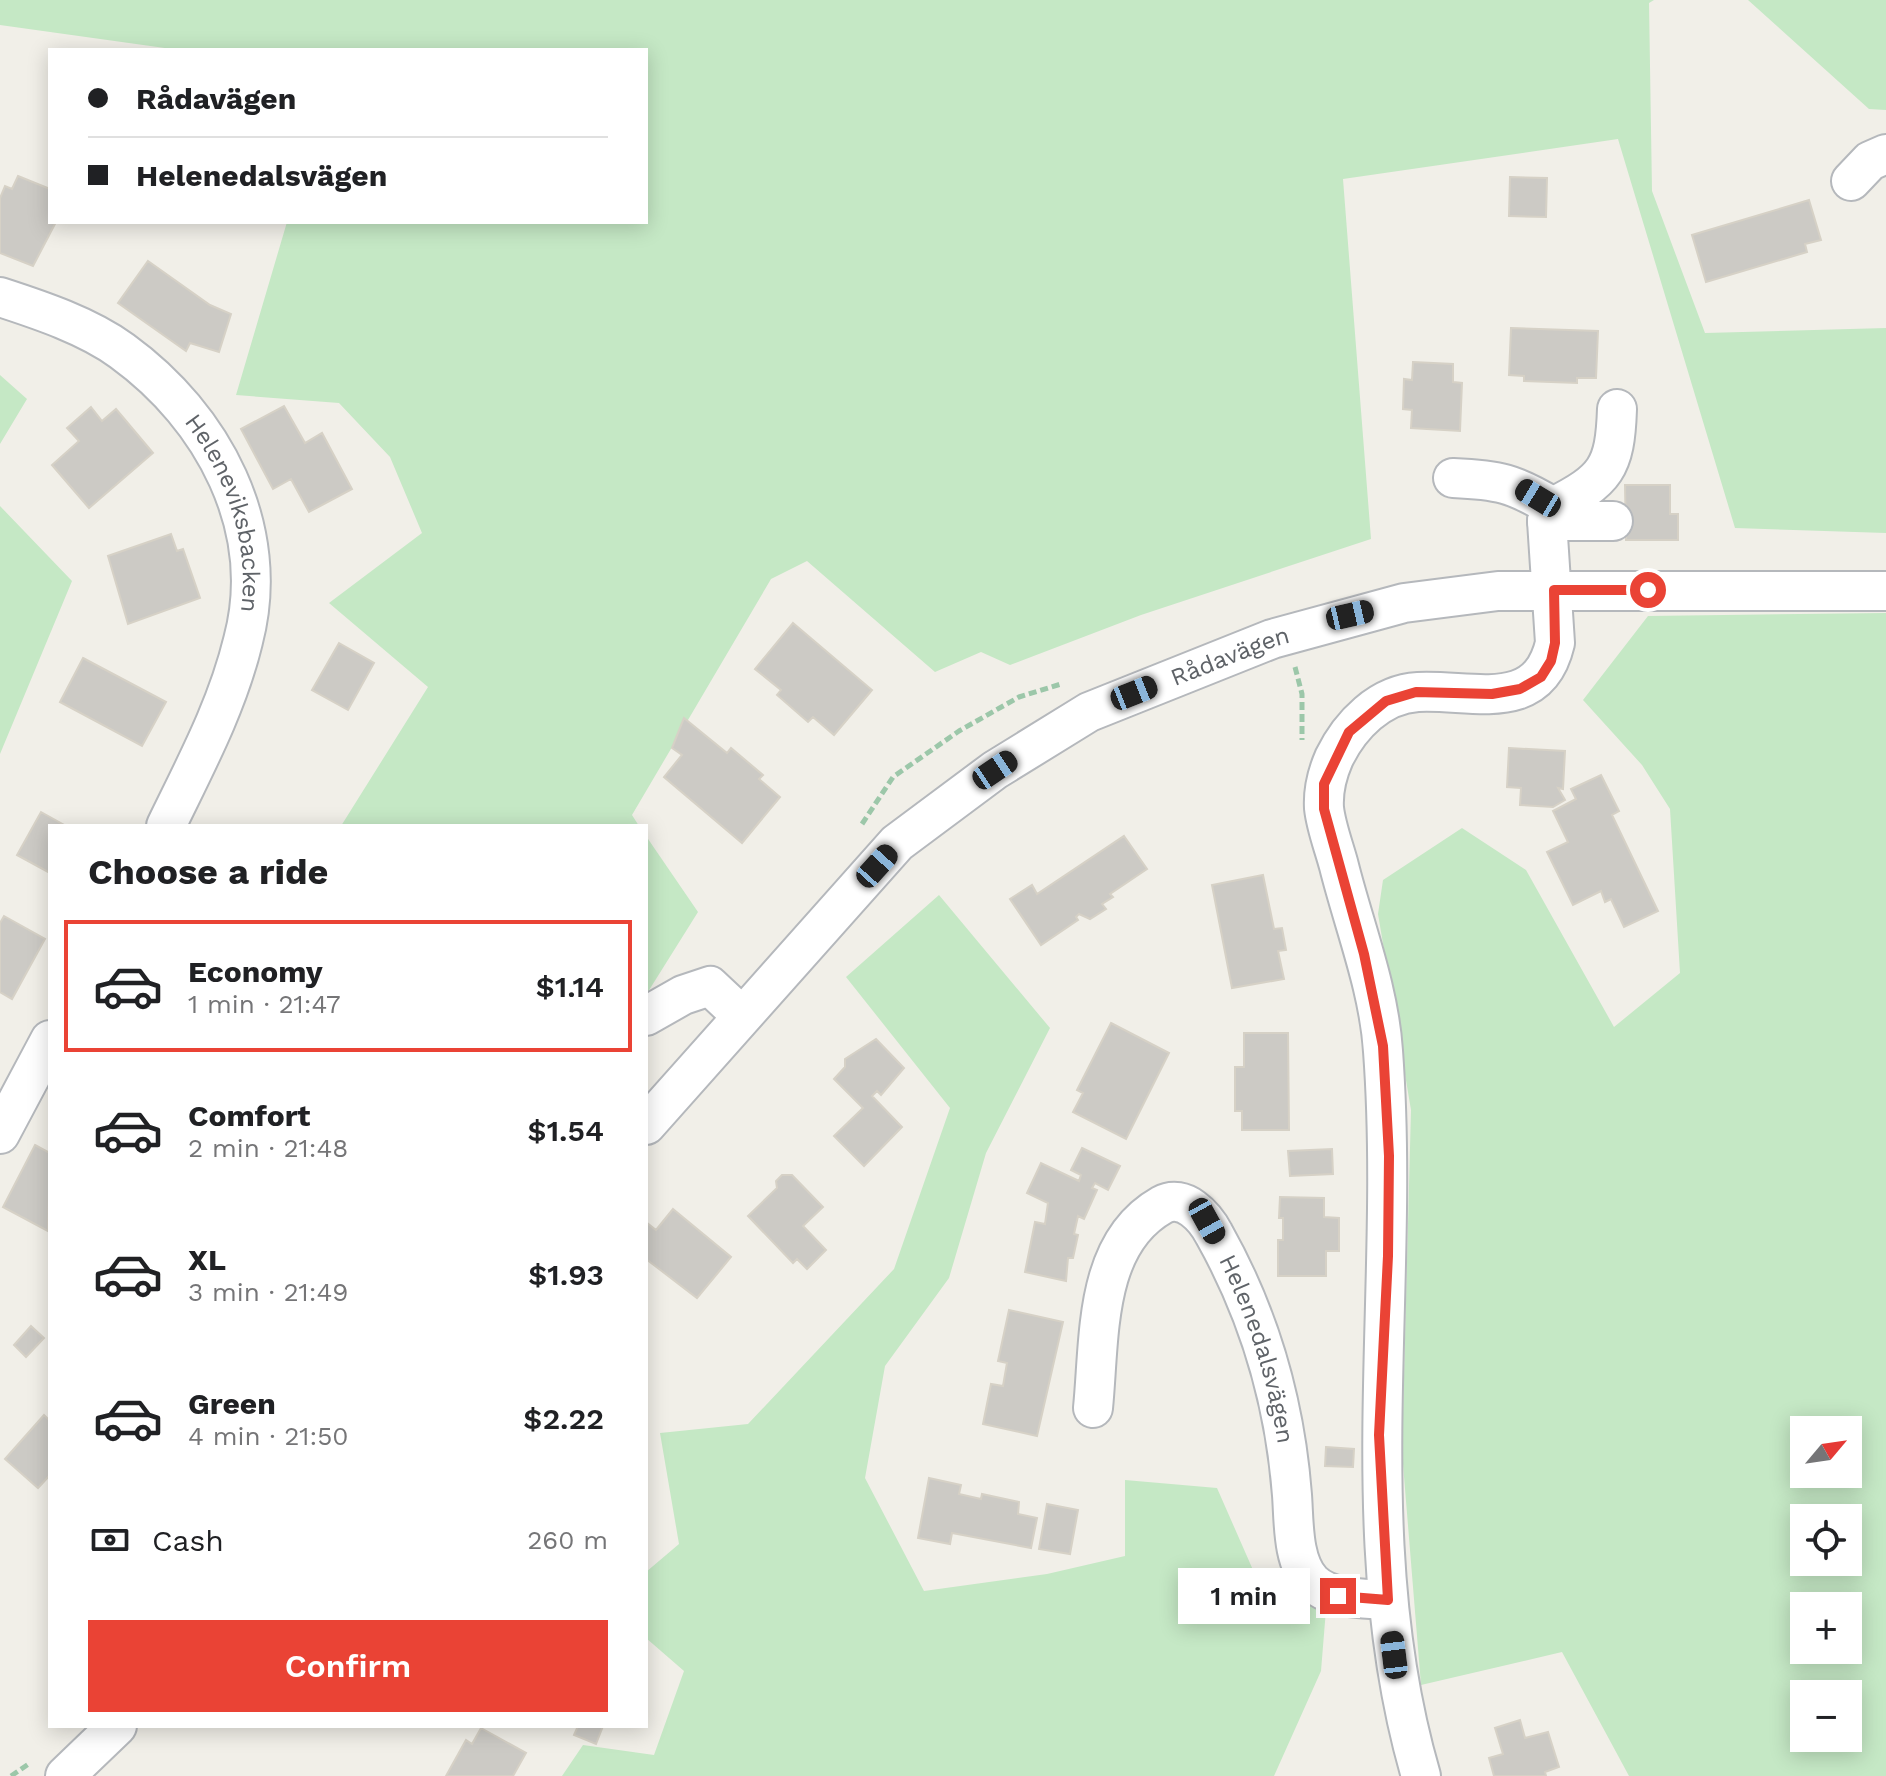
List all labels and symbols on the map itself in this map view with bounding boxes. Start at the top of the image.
street label: Heleneviksbacken [179,408,265,614]
car [1511,475,1565,521]
route start [1630,572,1666,608]
car [1324,598,1376,632]
street label: Rådavägen [1167,621,1292,692]
car [1107,673,1161,713]
car [968,747,1022,793]
car [852,840,902,892]
car [1185,1194,1229,1248]
street label: Helenedalsvägen [1213,1250,1300,1445]
north arrow [1790,1416,1862,1488]
callout: 1 min [1178,1568,1310,1624]
route end [1320,1578,1356,1614]
car [1379,1630,1409,1680]

